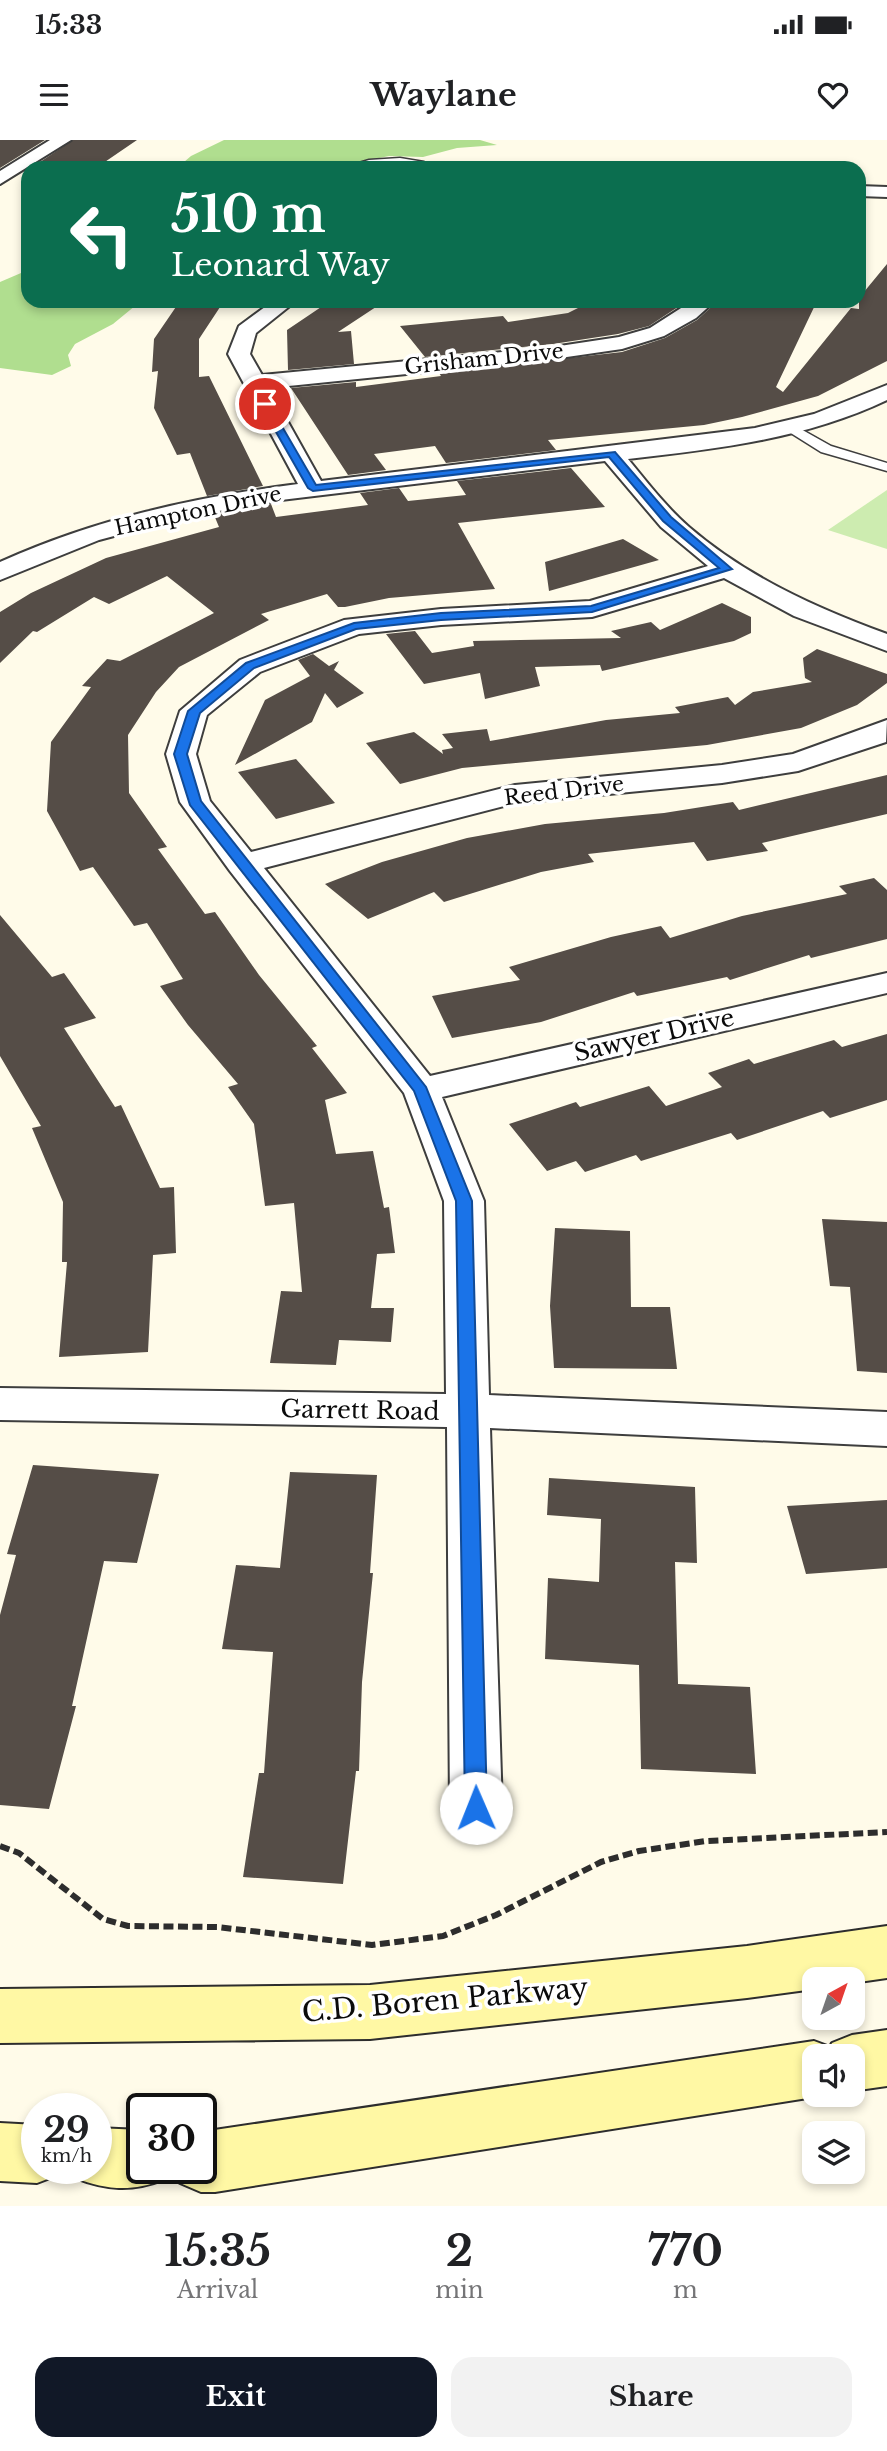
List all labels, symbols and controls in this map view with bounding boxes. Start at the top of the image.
text: 15:33 [35,9,102,41]
text: Waylane [370,75,517,115]
icon: menu [35,76,73,114]
icon: heart [814,76,852,114]
text: 510 m [171,184,326,245]
icon: left [56,189,147,280]
text: Leonard Way [171,245,390,285]
street label: Grisham Drive [403,338,565,380]
pin [235,374,295,434]
icon: arrive [246,385,284,423]
street label: Hampton Drive [112,481,284,541]
street label: Reed Drive [503,771,625,811]
street label: Sawyer Drive [571,1002,737,1068]
street label: Garrett Road [280,1394,440,1426]
position arrow [439,1771,513,1845]
north arrow [802,1967,864,2030]
map controls [802,1967,865,2184]
street label: C.D. Boren Parkway [301,1970,590,2030]
button: sound [802,2044,865,2107]
speed limit sign: 30 [126,2093,217,2184]
text: 29 [43,2108,90,2151]
button: layers [802,2121,865,2184]
text: km/h [41,2145,92,2167]
text: 15:35 [164,2225,271,2277]
text: 2 [446,2225,473,2277]
text: 770 [648,2225,723,2277]
text: Arrival [177,2276,258,2304]
text: min [435,2276,484,2304]
text: m [673,2276,698,2304]
button: Exit [35,2357,437,2437]
button: Share [451,2357,852,2437]

